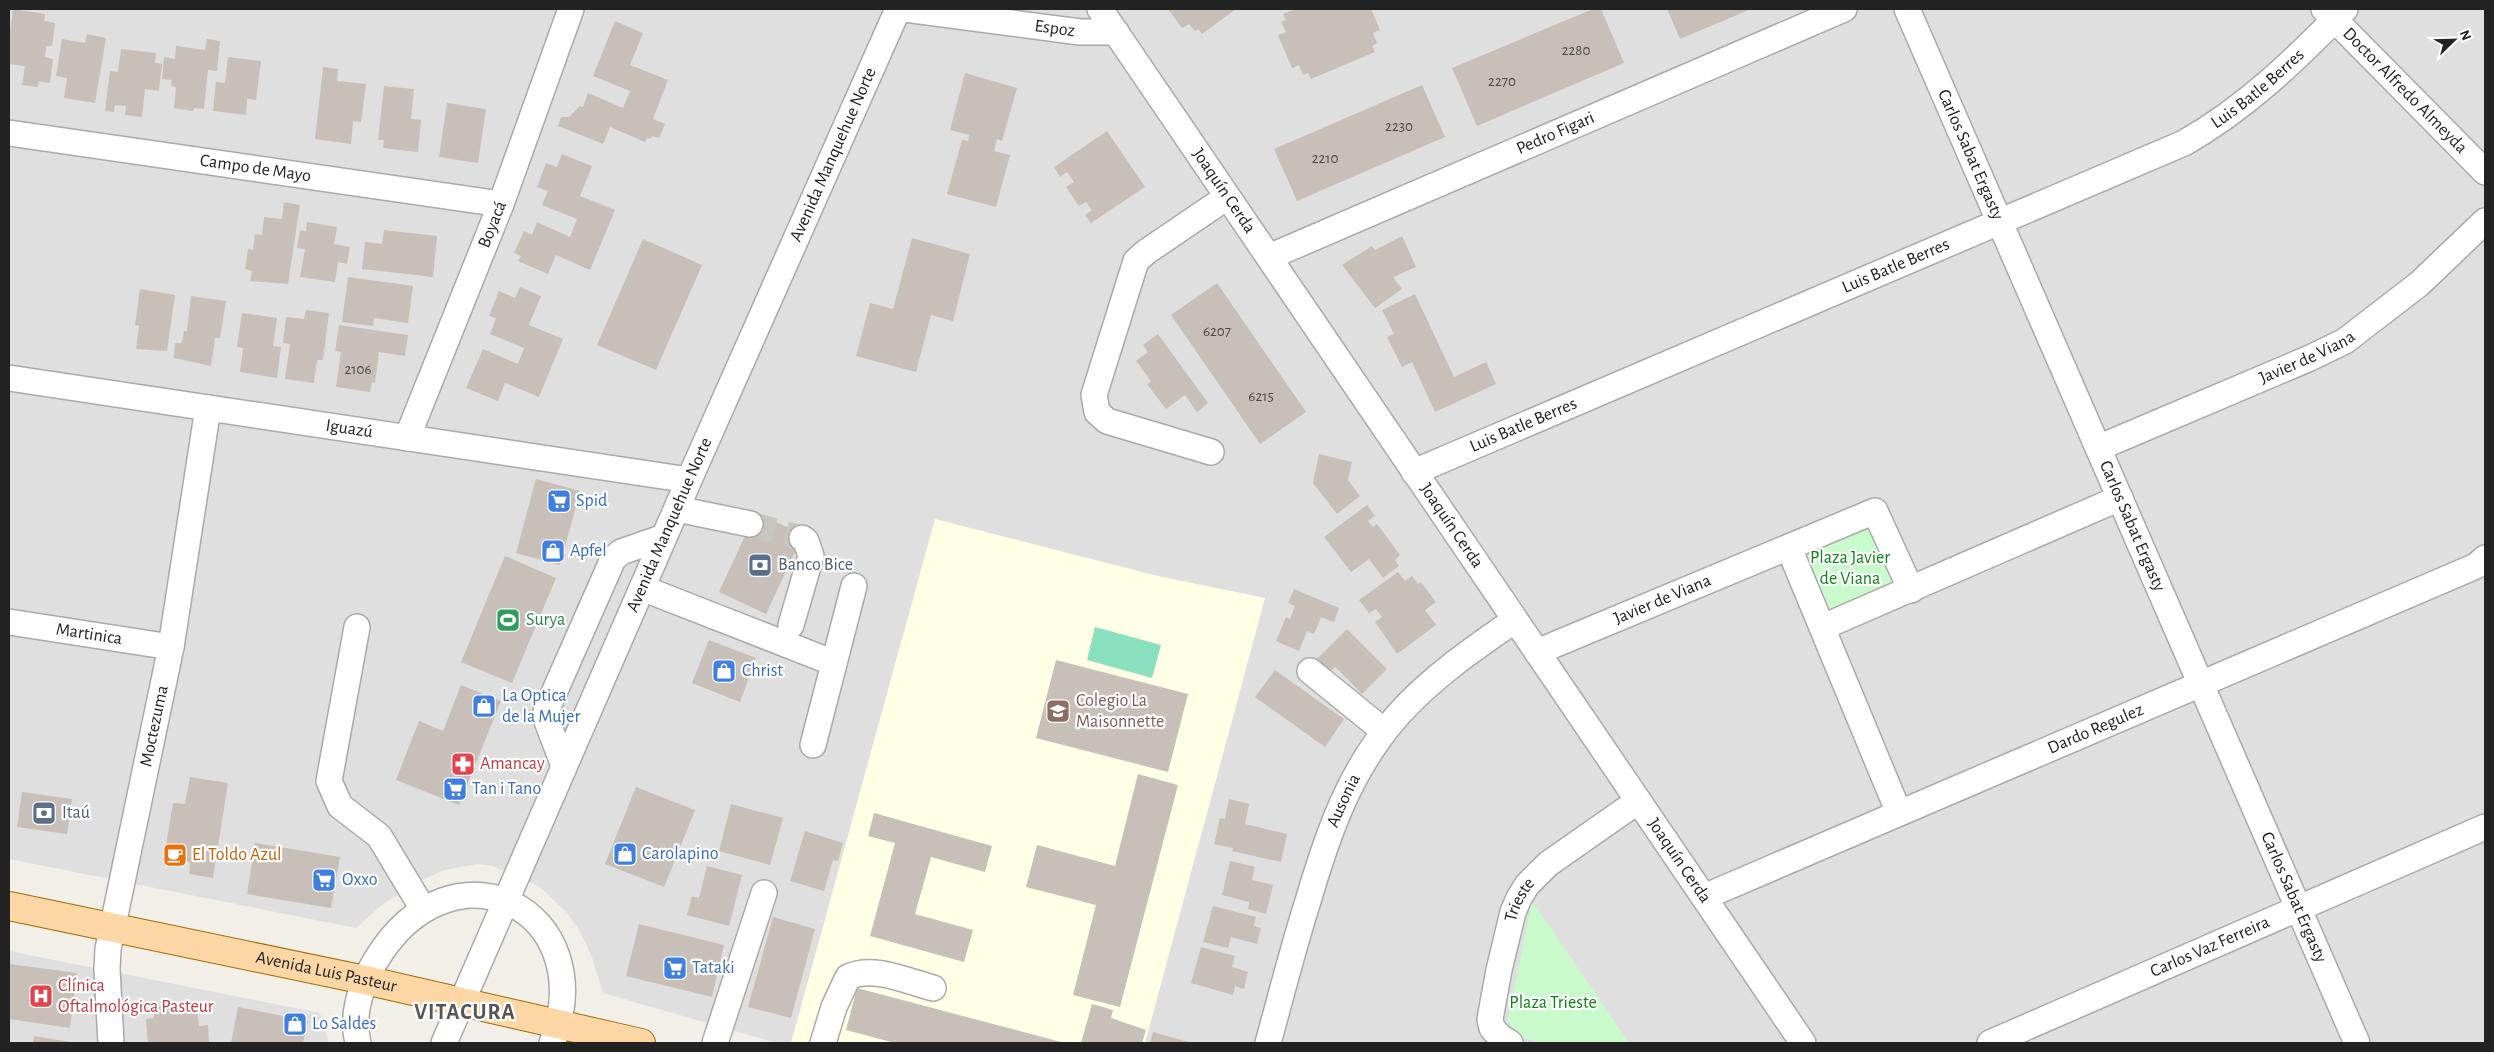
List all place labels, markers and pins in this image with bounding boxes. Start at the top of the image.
supermarket icon: Spid [546,488,572,514]
place label: Spid [576,492,607,510]
shop icon: Apfel [540,538,566,564]
place label: Apfel [570,542,607,560]
bank icon: Banco Bice [747,552,773,578]
place label: Banco Bice [778,556,853,574]
sports icon: Surya [495,607,521,633]
place label: Surya [526,611,565,629]
shop icon: Christ [711,658,737,684]
place label: Christ [742,662,783,680]
place label: La Optica de la Mujer [502,687,580,726]
place label: Colegio La Maisonnette [1076,692,1164,731]
shop icon: La Optica de la Mujer [471,693,497,719]
school or university icon: Colegio La Maisonnette [1045,698,1071,724]
pharmacy icon: Amancay [450,751,476,777]
place label: Amancay [480,755,545,773]
supermarket icon: Tan i Tano [442,776,468,802]
place label: Tan i Tano [472,780,541,798]
bank icon: Itaú [31,800,57,826]
place label: Itaú [62,804,90,822]
shop icon: Carolapino [612,841,638,867]
cafe icon: El Toldo Azul [162,842,188,868]
place label: Carolapino [642,845,719,863]
place label: El Toldo Azul [192,846,282,864]
supermarket icon: Oxxo [311,867,337,893]
place label: Oxxo [342,871,378,889]
supermarket icon: Tataki [662,955,688,981]
place label: Tataki [692,959,735,977]
place label: Clínica Oftalmológica Pasteur [58,977,214,1016]
hospital icon: Clínica Oftalmológica Pasteur [28,983,54,1009]
shop icon: Lo Saldes [282,1011,308,1037]
place label: Lo Saldes [312,1015,376,1033]

